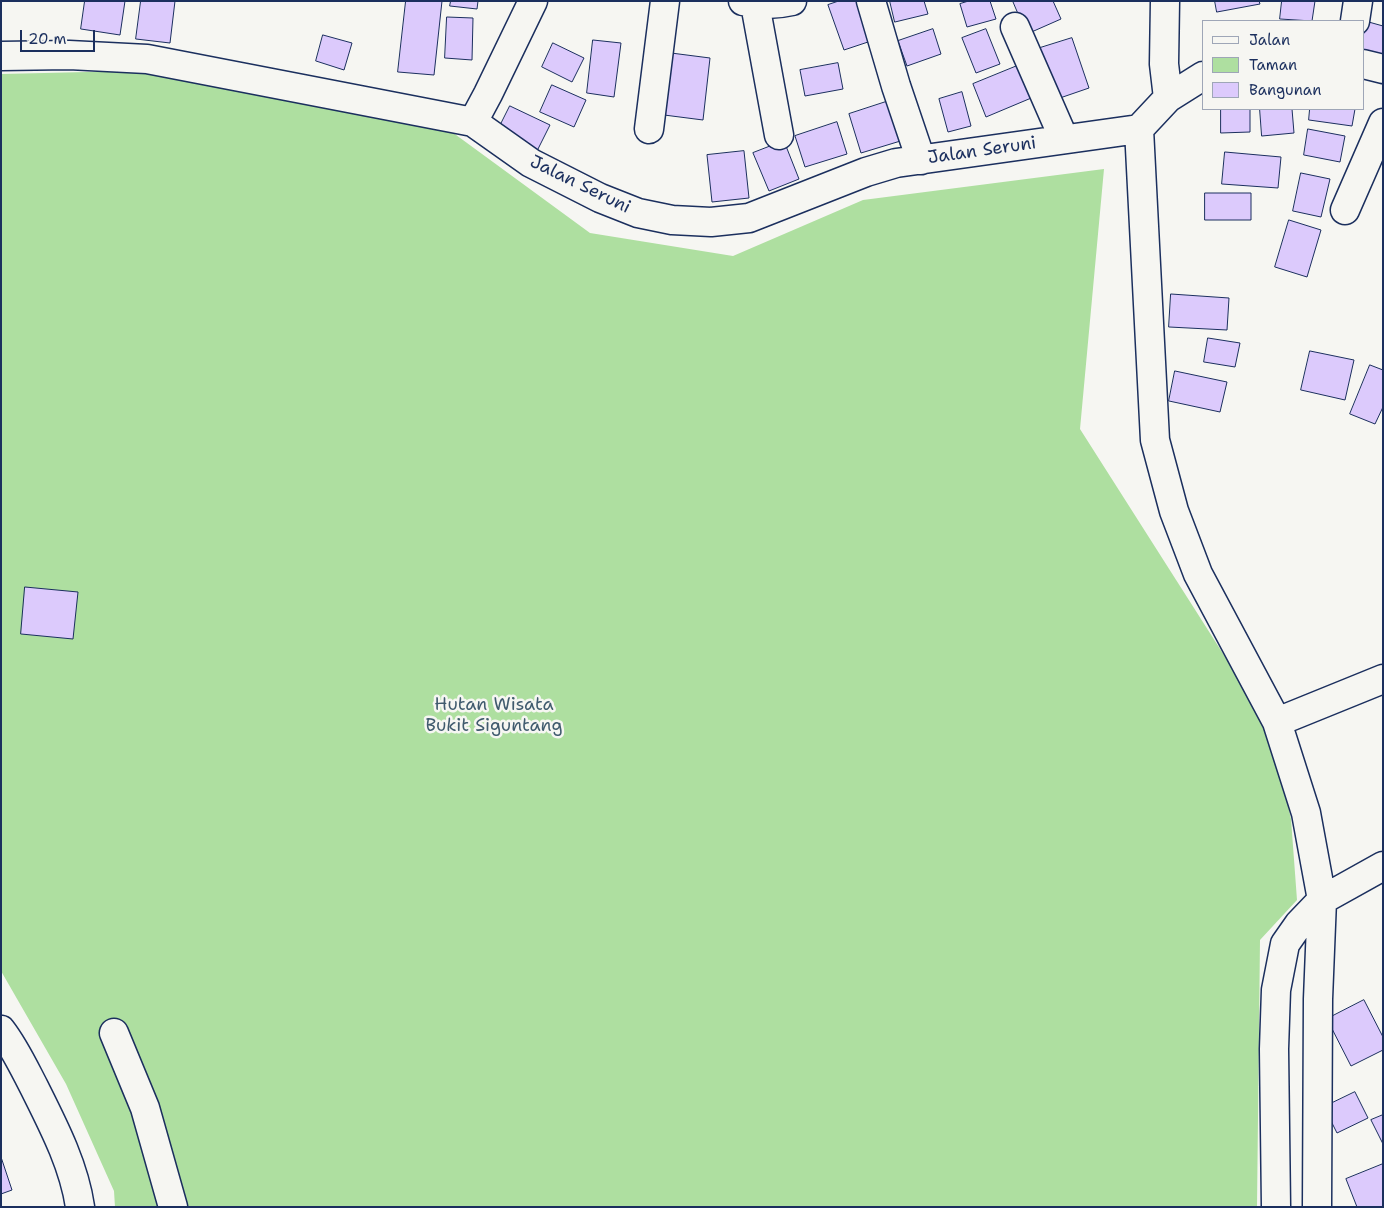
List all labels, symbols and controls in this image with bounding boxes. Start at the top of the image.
scale bar [22,20,98,52]
legend [1202,20,1364,110]
text: 20 m [28,29,67,49]
text: Jalan [1249,30,1290,50]
text: Taman [1249,55,1297,75]
text: Bangunan [1249,80,1321,100]
street label: Jalan Seruni [926,133,1038,169]
street label: Jalan Seruni [526,151,634,219]
park label: Hutan Wisata Bukit Siguntang [425,694,563,736]

